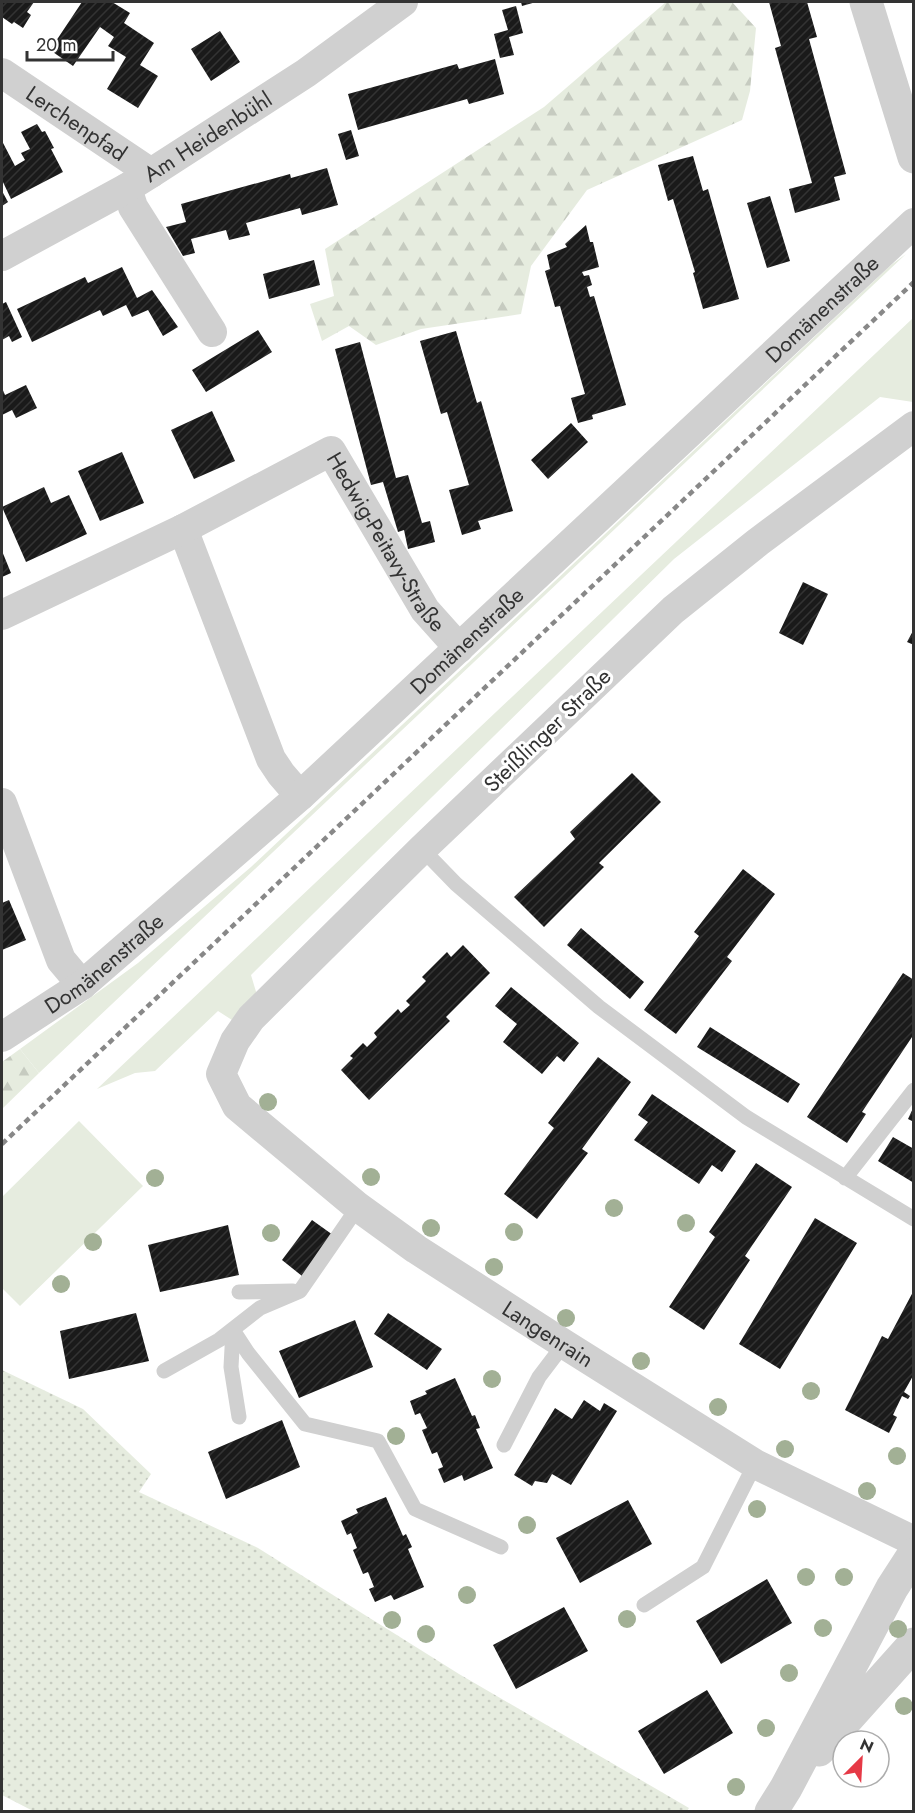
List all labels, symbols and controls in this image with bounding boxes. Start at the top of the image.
scale bar [27,24,112,62]
text: 20 m [36,32,76,58]
street label: Lerchenpfad [20,78,134,169]
street label: Am Heidenbühl [137,83,278,190]
street label: Domänenstraße [758,248,886,370]
street label: Hedwig-Peitavy-Straße [319,446,453,639]
street label: Domänenstraße [403,579,531,702]
street label: Steißlinger Straße [476,661,618,799]
street label: Domänenstraße [38,905,171,1021]
street label: Langenrain [496,1292,600,1375]
north arrow [831,1729,891,1789]
text: N [856,1733,877,1759]

